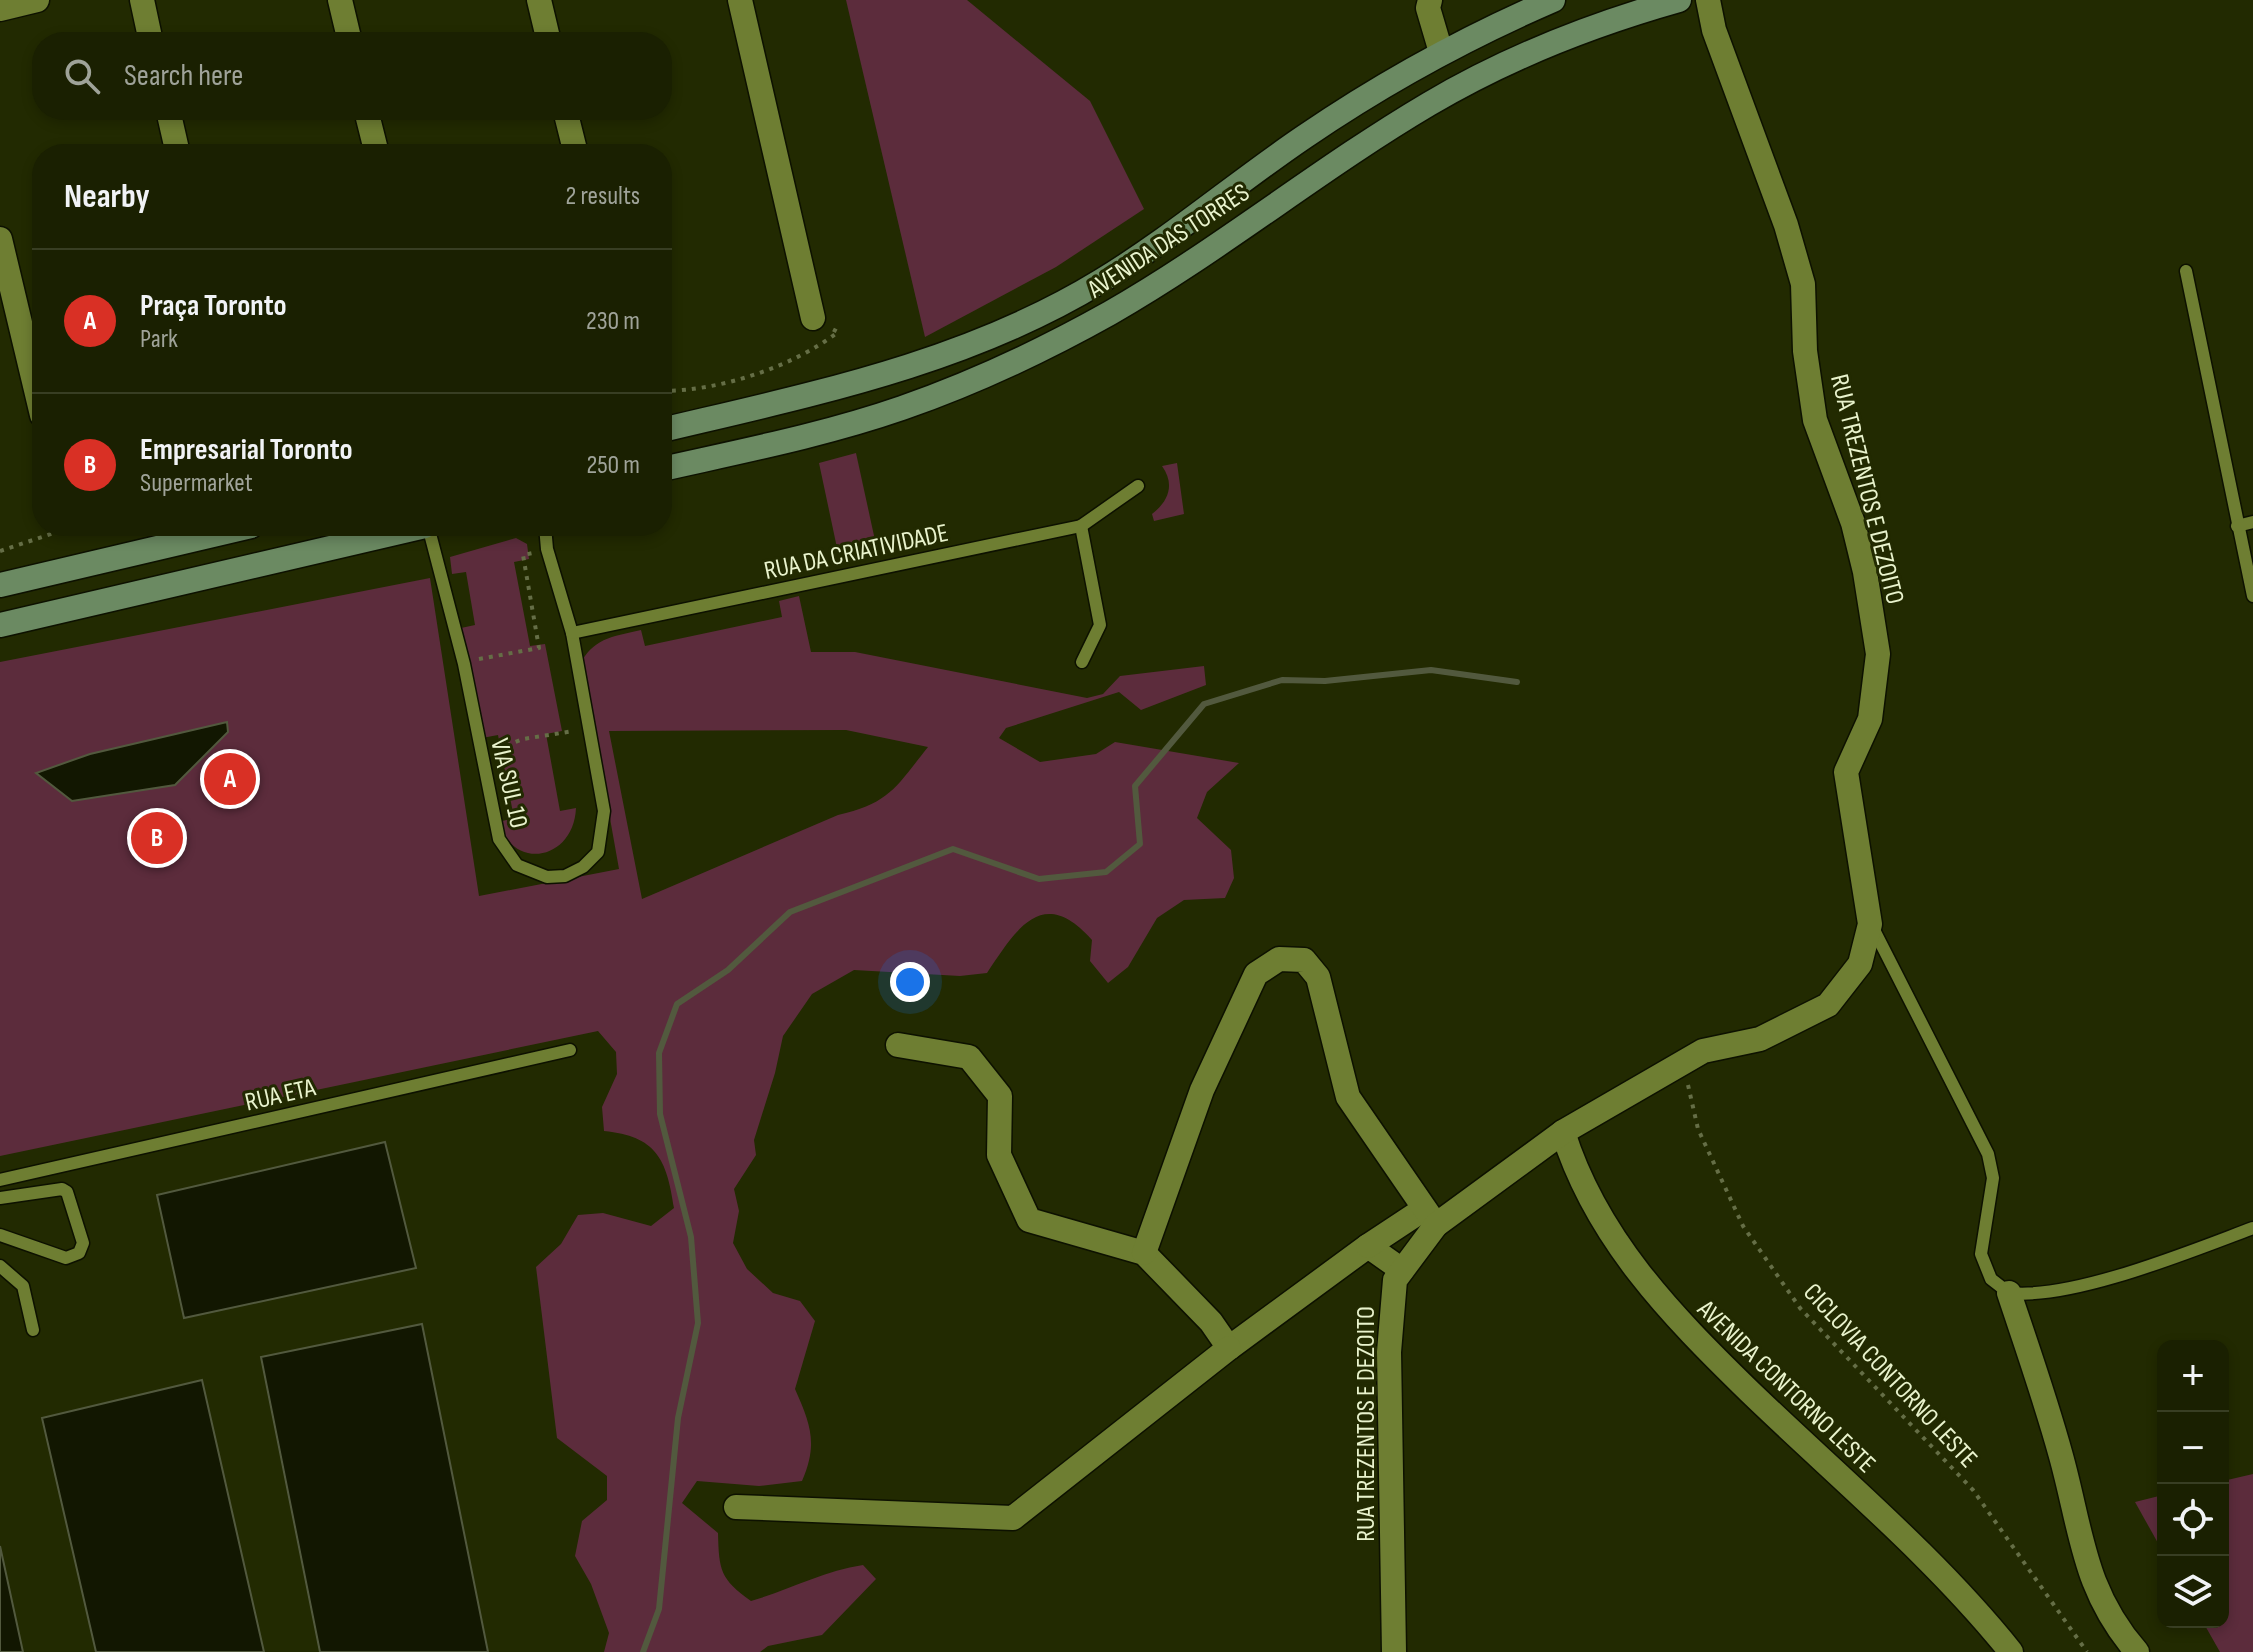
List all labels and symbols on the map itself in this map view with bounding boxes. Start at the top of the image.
street label: AVENIDA DAS TORRES [1081,177,1256,306]
street label: RUA TREZENTOS E DEZOITO [1823,371,1910,607]
street label: RUA DA CRIATIVIDADE [761,518,951,587]
street label: VIA SUL 10 [483,736,534,831]
pin: A [204,749,256,809]
pin: B [131,808,183,868]
your location [890,962,930,1002]
street label: RUA ETA [242,1072,319,1119]
street label: CICLOVIA CONTORNO LESTE [1796,1277,1983,1475]
street label: AVENIDA CONTORNO LESTE [1690,1294,1881,1480]
street label: RUA TREZENTOS E DEZOITO [1351,1306,1382,1542]

